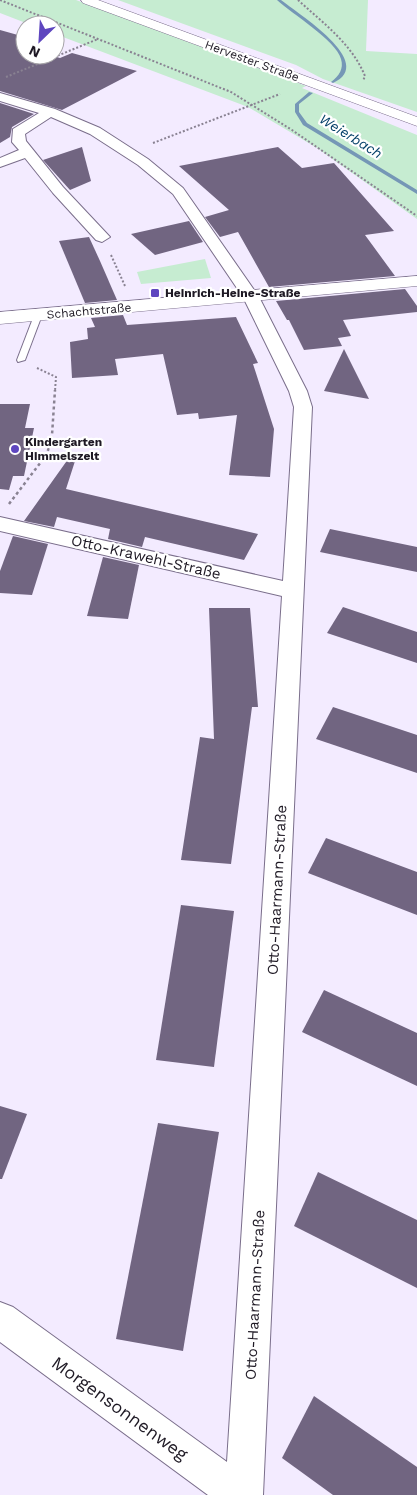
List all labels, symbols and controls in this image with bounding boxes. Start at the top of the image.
north arrow [15,15,65,65]
street label: Hervester Straße [203,37,301,85]
text: N [26,42,43,61]
water label: Weierbach [317,110,385,162]
place label: Heinrich-Heine-Straße [165,286,301,300]
marker: Heinrich-Heine-Straße [149,287,161,299]
street label: Schachtstraße [46,300,132,322]
place label: Kindergarten Himmelszelt [25,435,102,463]
marker: Kindergarten Himmelszelt [9,443,21,455]
street label: Otto-Krawehl-Straße [69,531,223,583]
street label: Otto-Haarmann-Straße [264,804,290,976]
street label: Otto-Haarmann-Straße [242,1209,268,1381]
street label: Morgensonnenweg [48,1352,192,1465]

